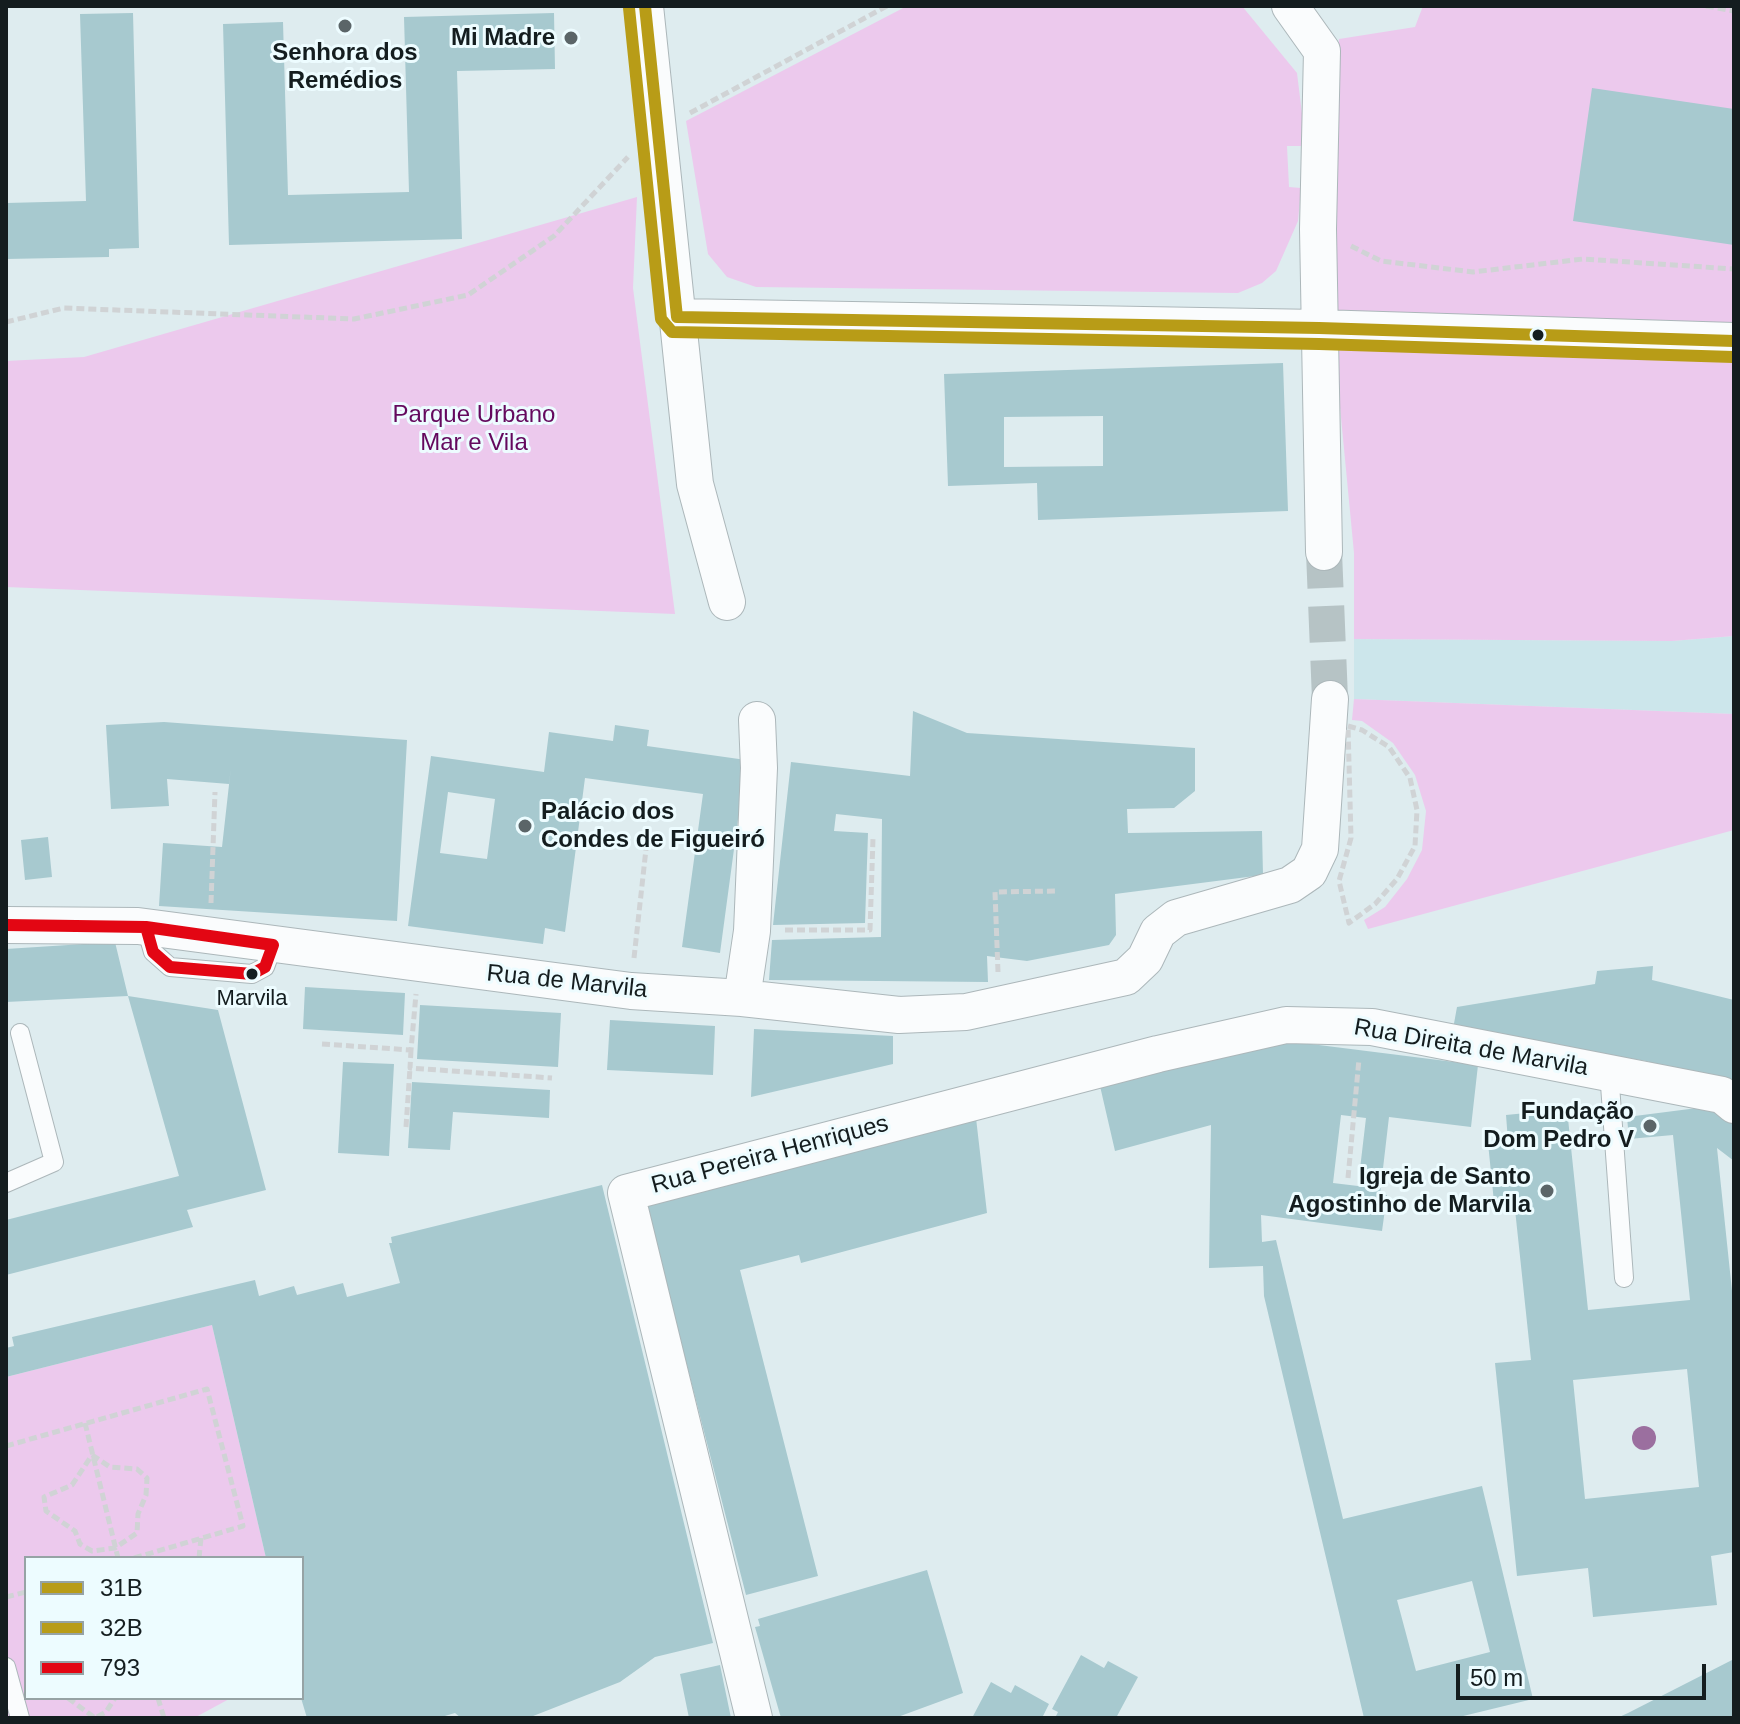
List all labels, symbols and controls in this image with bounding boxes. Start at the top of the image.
marker: Senhora dos Remédios [336,17,354,35]
place label: Mi Madre [451,24,555,52]
marker: Mi Madre [562,29,580,47]
place label: Senhora dos Remédios [272,39,418,95]
unlabelled marker [1530,327,1546,343]
park label: Parque Urbano Mar e Vila [393,401,555,457]
place label: Palácio dos Condes de Figueiró [541,798,765,854]
marker: Palácio dos Condes de Figueiró [516,817,534,835]
street label: Rua de Marvila [485,959,649,1005]
marker: Marvila [244,966,260,982]
place label: Marvila [217,986,287,1012]
street label: Rua Direita de Marvila [1352,1013,1590,1083]
place label: Fundação Dom Pedro V [1483,1098,1634,1154]
street label: Rua Pereira Henriques [648,1109,892,1201]
marker: Fundação Dom Pedro V [1641,1117,1659,1135]
place label: Igreja de Santo Agostinho de Marvila [1288,1163,1531,1219]
marker: Igreja de Santo Agostinho de Marvila [1538,1182,1556,1200]
legend [24,1556,304,1700]
text: 31B [100,1574,143,1601]
text: 32B [100,1614,143,1641]
scale bar [1460,1648,1710,1698]
text: 793 [100,1654,140,1681]
text: 50 m [1470,1664,1523,1691]

